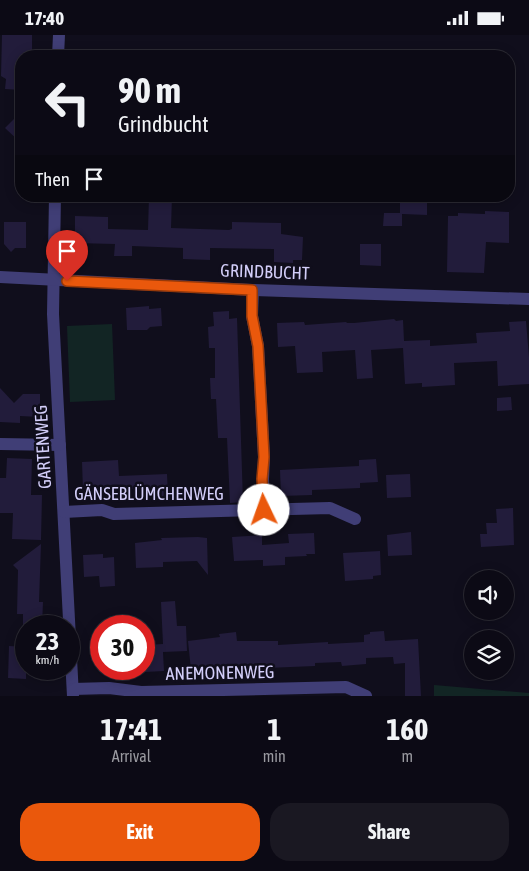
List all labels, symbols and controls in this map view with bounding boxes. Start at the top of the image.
text: 17:40 [25,7,64,29]
icon: left [35,70,100,135]
text: 90 m [118,70,181,110]
text: Grindbucht [118,111,209,137]
icon: arrive [80,165,108,193]
text: Then [35,168,70,190]
pin [46,230,88,281]
icon: arrive [53,237,81,265]
street label: GRINDBUCHT [220,259,310,284]
street label: GARTENWEG [30,405,55,489]
street label: GÄNSEBLÜMCHENWEG [74,483,224,504]
position arrow [237,483,289,535]
map controls [464,570,514,680]
button: sound [464,570,514,620]
speed limit sign: 30 [90,615,155,680]
text: 23 [36,627,59,655]
button: layers [464,630,514,680]
text: km/h [36,653,59,667]
street label: ANEMONENWEG [165,661,275,684]
text: 17:41 [100,712,162,746]
text: 1 [267,712,281,746]
text: 160 [386,712,428,746]
text: Arrival [112,747,151,765]
text: min [263,747,286,765]
text: m [402,747,413,765]
button: Exit [20,803,260,861]
button: Share [270,803,509,861]

